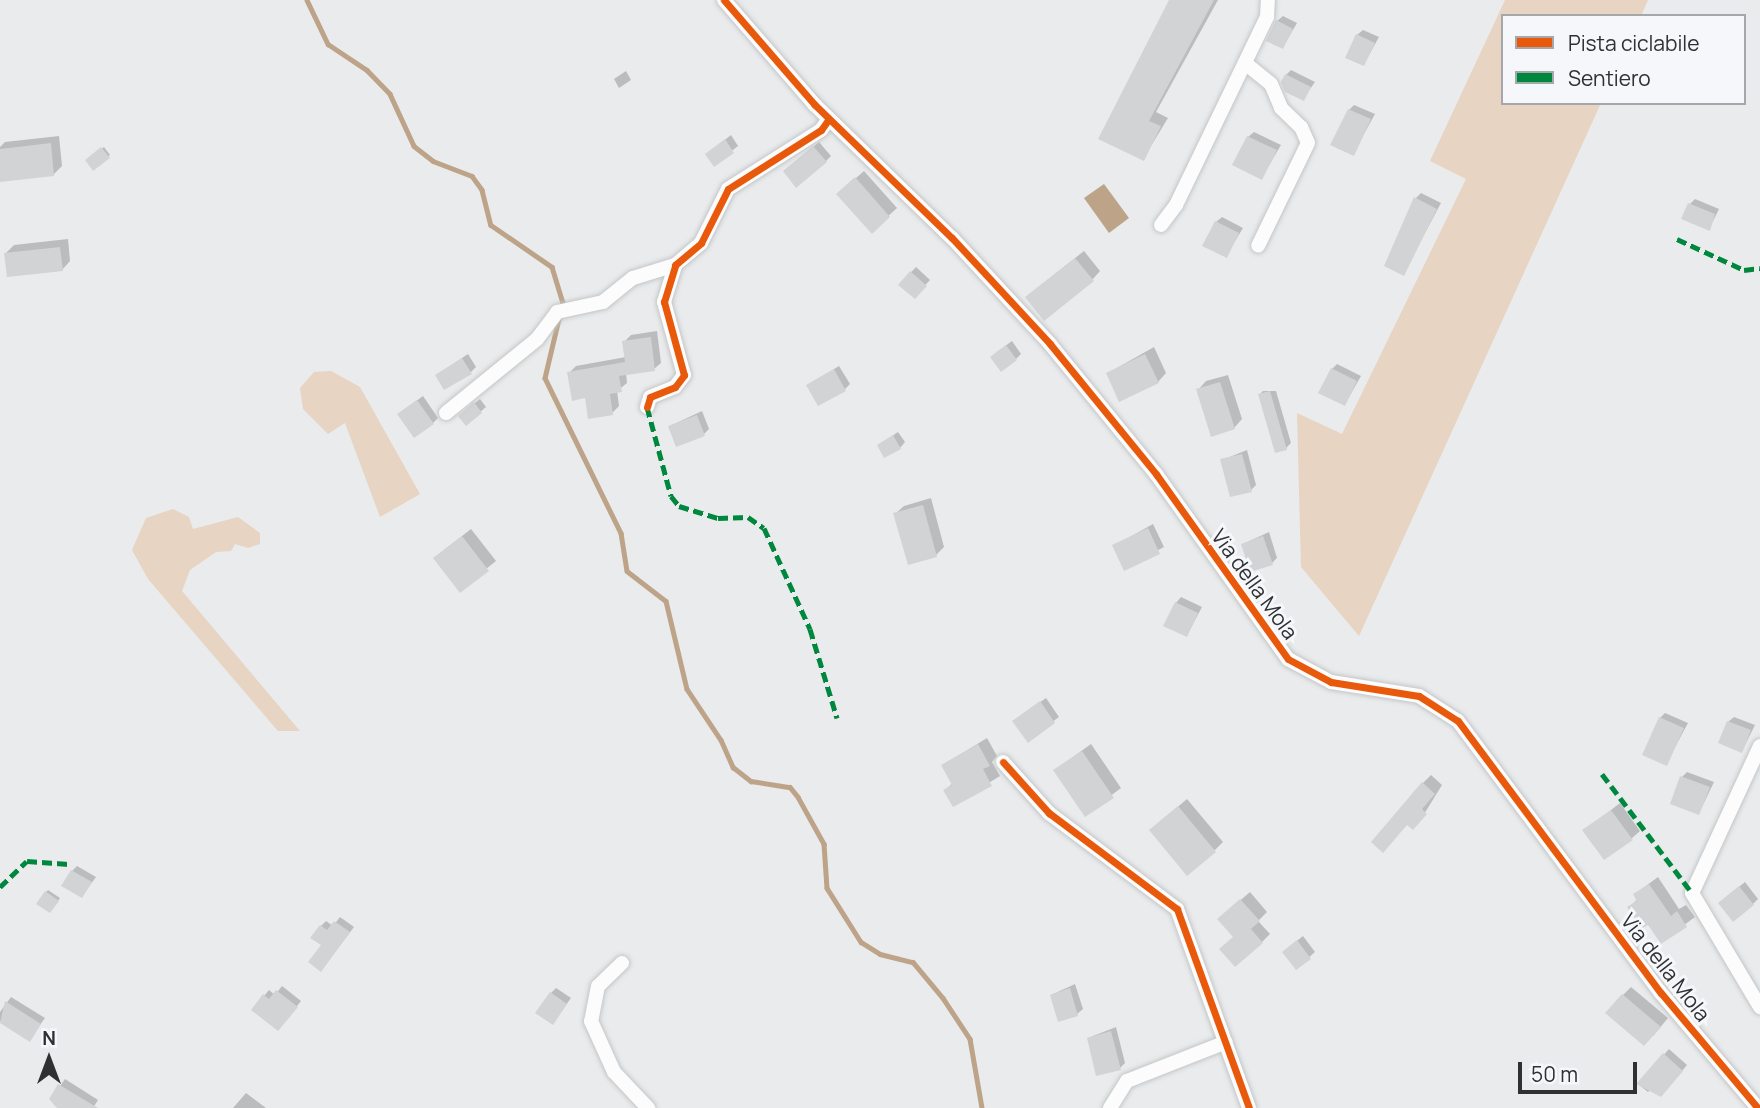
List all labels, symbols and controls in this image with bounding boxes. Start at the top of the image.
legend [1501,14,1746,105]
text: Pista ciclabile [1568,29,1700,57]
text: Sentiero [1568,64,1651,92]
street label: Via della Mola [1207,524,1303,644]
street label: Via della Mola [1616,908,1716,1026]
north arrow [14,1024,84,1094]
text: N [42,1025,56,1051]
scale bar [1522,1048,1641,1092]
text: 50 m [1531,1060,1578,1088]

